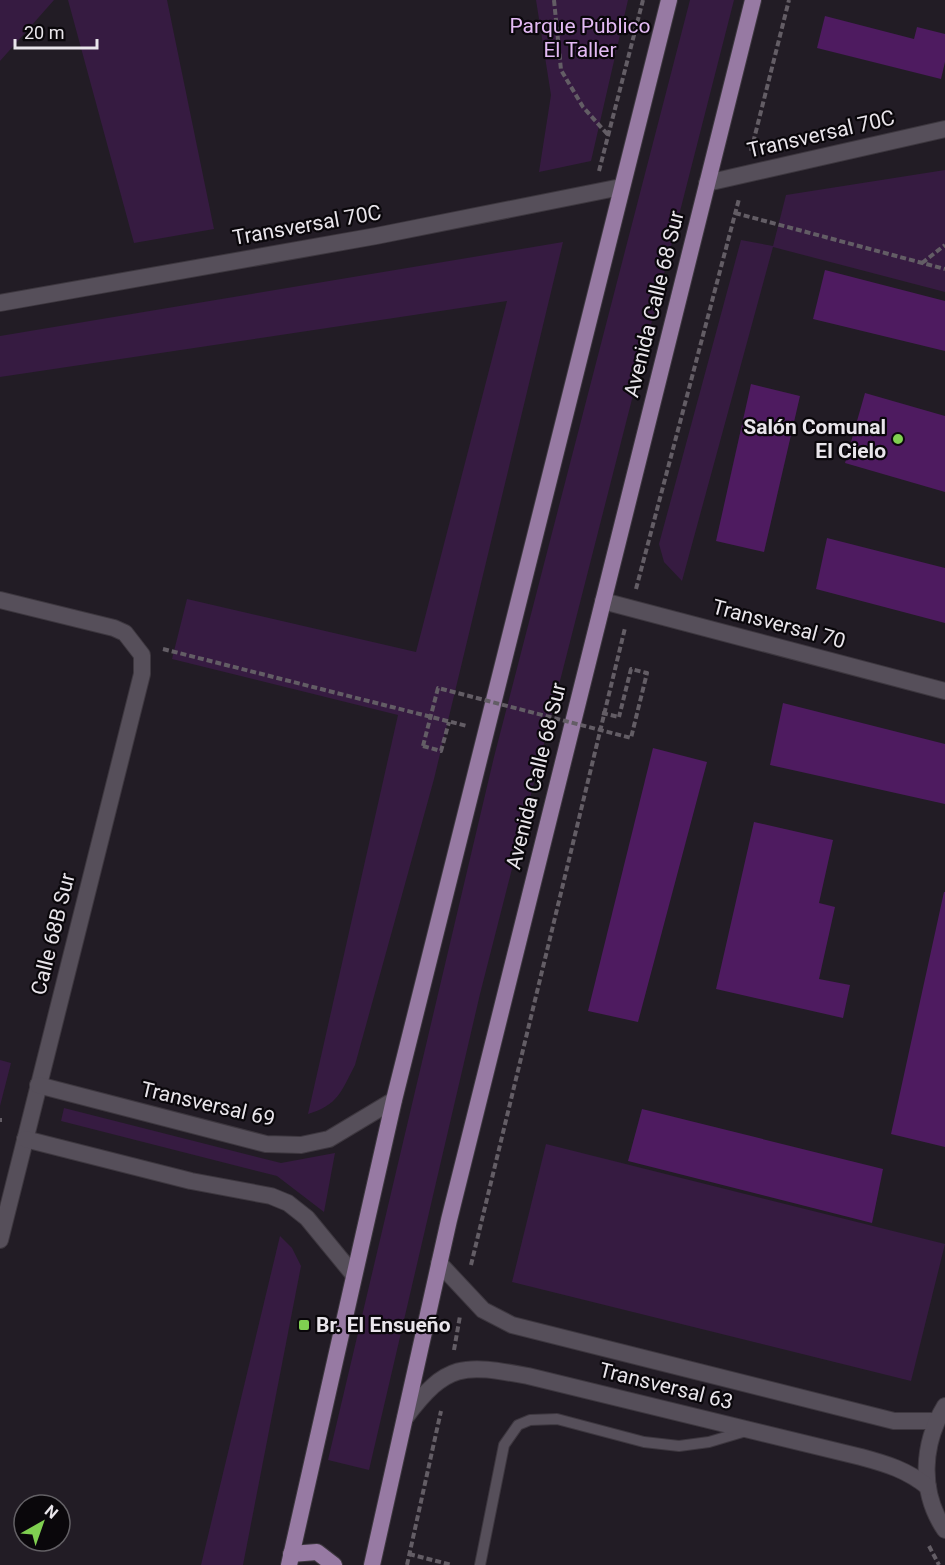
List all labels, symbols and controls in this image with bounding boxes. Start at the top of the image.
scale bar [15,12,98,50]
park label: Parque Público El Taller [509,14,651,62]
text: 20 m [24,22,64,43]
street label: Transversal 70C [745,105,897,163]
street label: Transversal 70C [231,200,383,250]
street label: Avenida Calle 68 Sur [619,208,689,400]
place label: Salón Comunal El Cielo [743,415,886,463]
marker: Salón Comunal El Cielo [891,432,905,446]
street label: Transversal 70 [710,595,848,653]
street label: Avenida Calle 68 Sur [501,680,571,872]
street label: Calle 68B Sur [26,871,80,997]
street label: Transversal 69 [139,1077,277,1131]
place label: Br. El Ensueño [316,1313,451,1337]
marker: Br. El Ensueño [297,1318,311,1332]
street label: Transversal 63 [597,1358,735,1414]
north arrow [12,1493,72,1553]
text: N [41,1501,62,1523]

